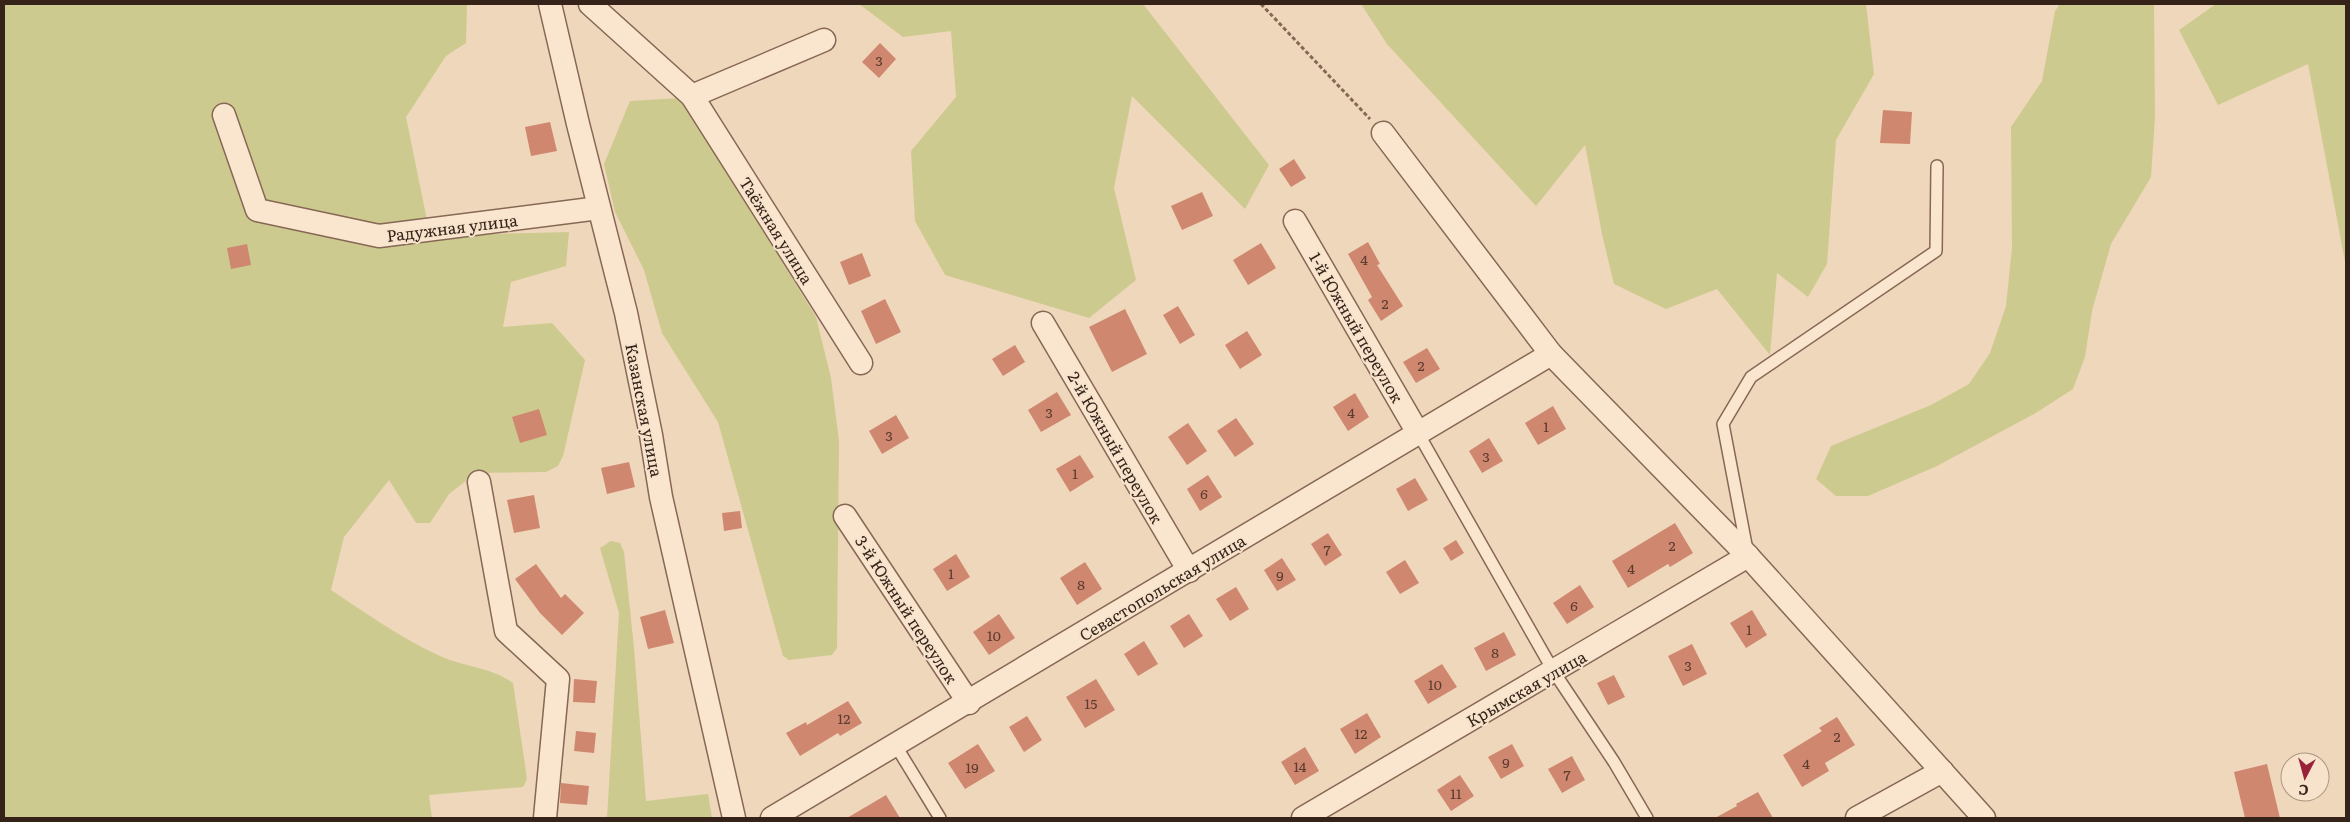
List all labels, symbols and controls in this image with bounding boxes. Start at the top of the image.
house number: 3 [875,50,883,70]
street label: Таёжная улица [734,172,820,289]
street label: Радужная улица [385,207,519,247]
street label: 1-й Южный переулок [1304,247,1410,407]
house number: 4 [1360,249,1368,269]
house number: 2 [1381,293,1389,313]
street label: Казанская улица [620,341,670,479]
house number: 2 [1417,355,1425,375]
street label: 2-й Южный переулок [1063,367,1170,528]
house number: 3 [1045,402,1053,422]
house number: 4 [1347,402,1355,422]
house number: 1 [1543,416,1549,436]
house number: 3 [885,425,893,445]
house number: 3 [1482,446,1490,466]
house number: 1 [1072,463,1078,483]
house number: 6 [1200,483,1208,503]
street label: Севастопольская улица [1074,527,1250,646]
street label: 3-й Южный переулок [850,530,964,688]
house number: 2 [1668,535,1676,555]
house number: 7 [1323,539,1331,559]
house number: 4 [1627,558,1635,578]
house number: 1 [948,563,954,583]
house number: 9 [1276,565,1284,585]
house number: 8 [1077,574,1085,594]
house number: 6 [1570,595,1578,615]
house number: 1 [1746,619,1752,639]
house number: 10 [987,625,1001,645]
house number: 8 [1491,642,1499,662]
street label: Крымская улица [1462,644,1591,732]
house number: 3 [1684,655,1692,675]
house number: 10 [1428,674,1442,694]
house number: 15 [1085,693,1097,713]
house number: 12 [838,708,850,728]
house number: 12 [1355,723,1367,743]
house number: 2 [1833,726,1841,746]
house number: 9 [1502,752,1510,772]
north arrow [2280,752,2330,802]
house number: 4 [1802,753,1810,773]
house number: 14 [1294,756,1307,776]
house number: 19 [965,757,979,777]
house number: 7 [1563,764,1571,784]
text: С [2297,780,2310,801]
house number: 11 [1450,783,1462,803]

